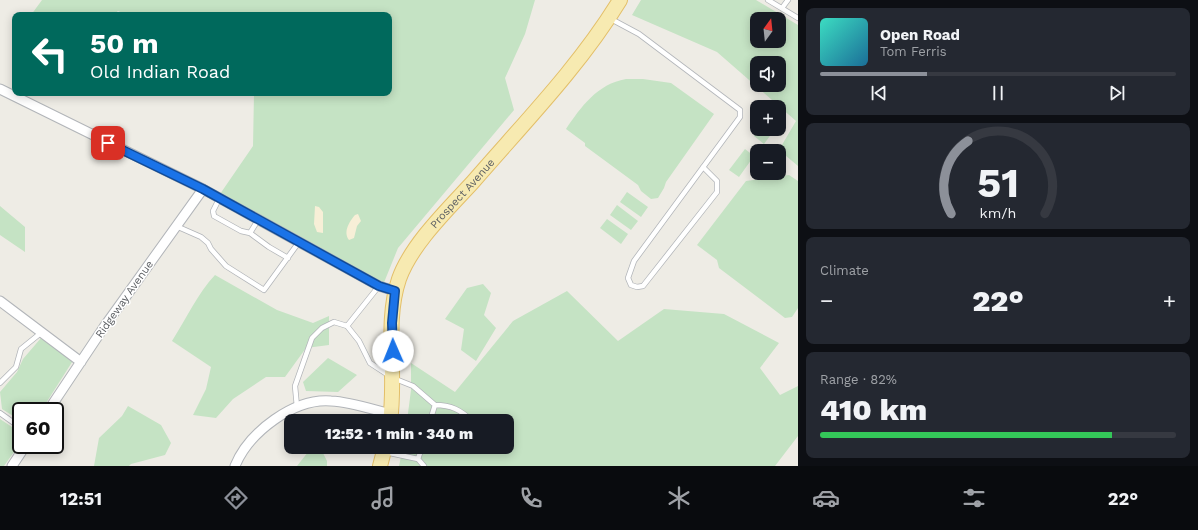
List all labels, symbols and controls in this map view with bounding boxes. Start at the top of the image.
north arrow [750,12,786,48]
map controls [750,12,786,180]
text: Open Road [880,26,960,44]
text: 50 m [90,27,159,60]
icon: left [24,28,76,80]
text: Tom Ferris [880,44,947,59]
button: sound [750,56,786,92]
text: Old Indian Road [90,61,230,82]
icon: previous [868,82,890,104]
icon: pause [987,82,1009,104]
icon: next [1106,82,1128,104]
button: + [750,100,786,136]
pin [91,126,125,160]
icon: arrive [97,132,119,154]
button: − [750,144,786,180]
street label: Prospect Avenue [428,156,497,231]
text: 51 [977,158,1019,207]
text: km/h [980,204,1016,220]
street label: Ridgeway Avenue [93,258,156,341]
text: Climate [820,263,869,278]
text: 22° [972,283,1024,318]
text: − [820,288,833,313]
text: + [1163,288,1176,313]
position arrow [372,330,414,372]
text: Range · 82% [820,372,897,387]
text: 410 km [820,392,927,427]
speed limit sign: 60 [12,402,64,454]
text: 12:52 · 1 min · 340 m [325,425,473,443]
icon: directions [222,484,250,512]
icon: music [369,484,397,512]
icon: phone [517,484,545,512]
icon: climate [665,484,693,512]
icon: car [812,484,840,512]
icon: filters [960,484,988,512]
text: 12:51 [60,488,102,509]
text: 22° [1108,488,1138,509]

